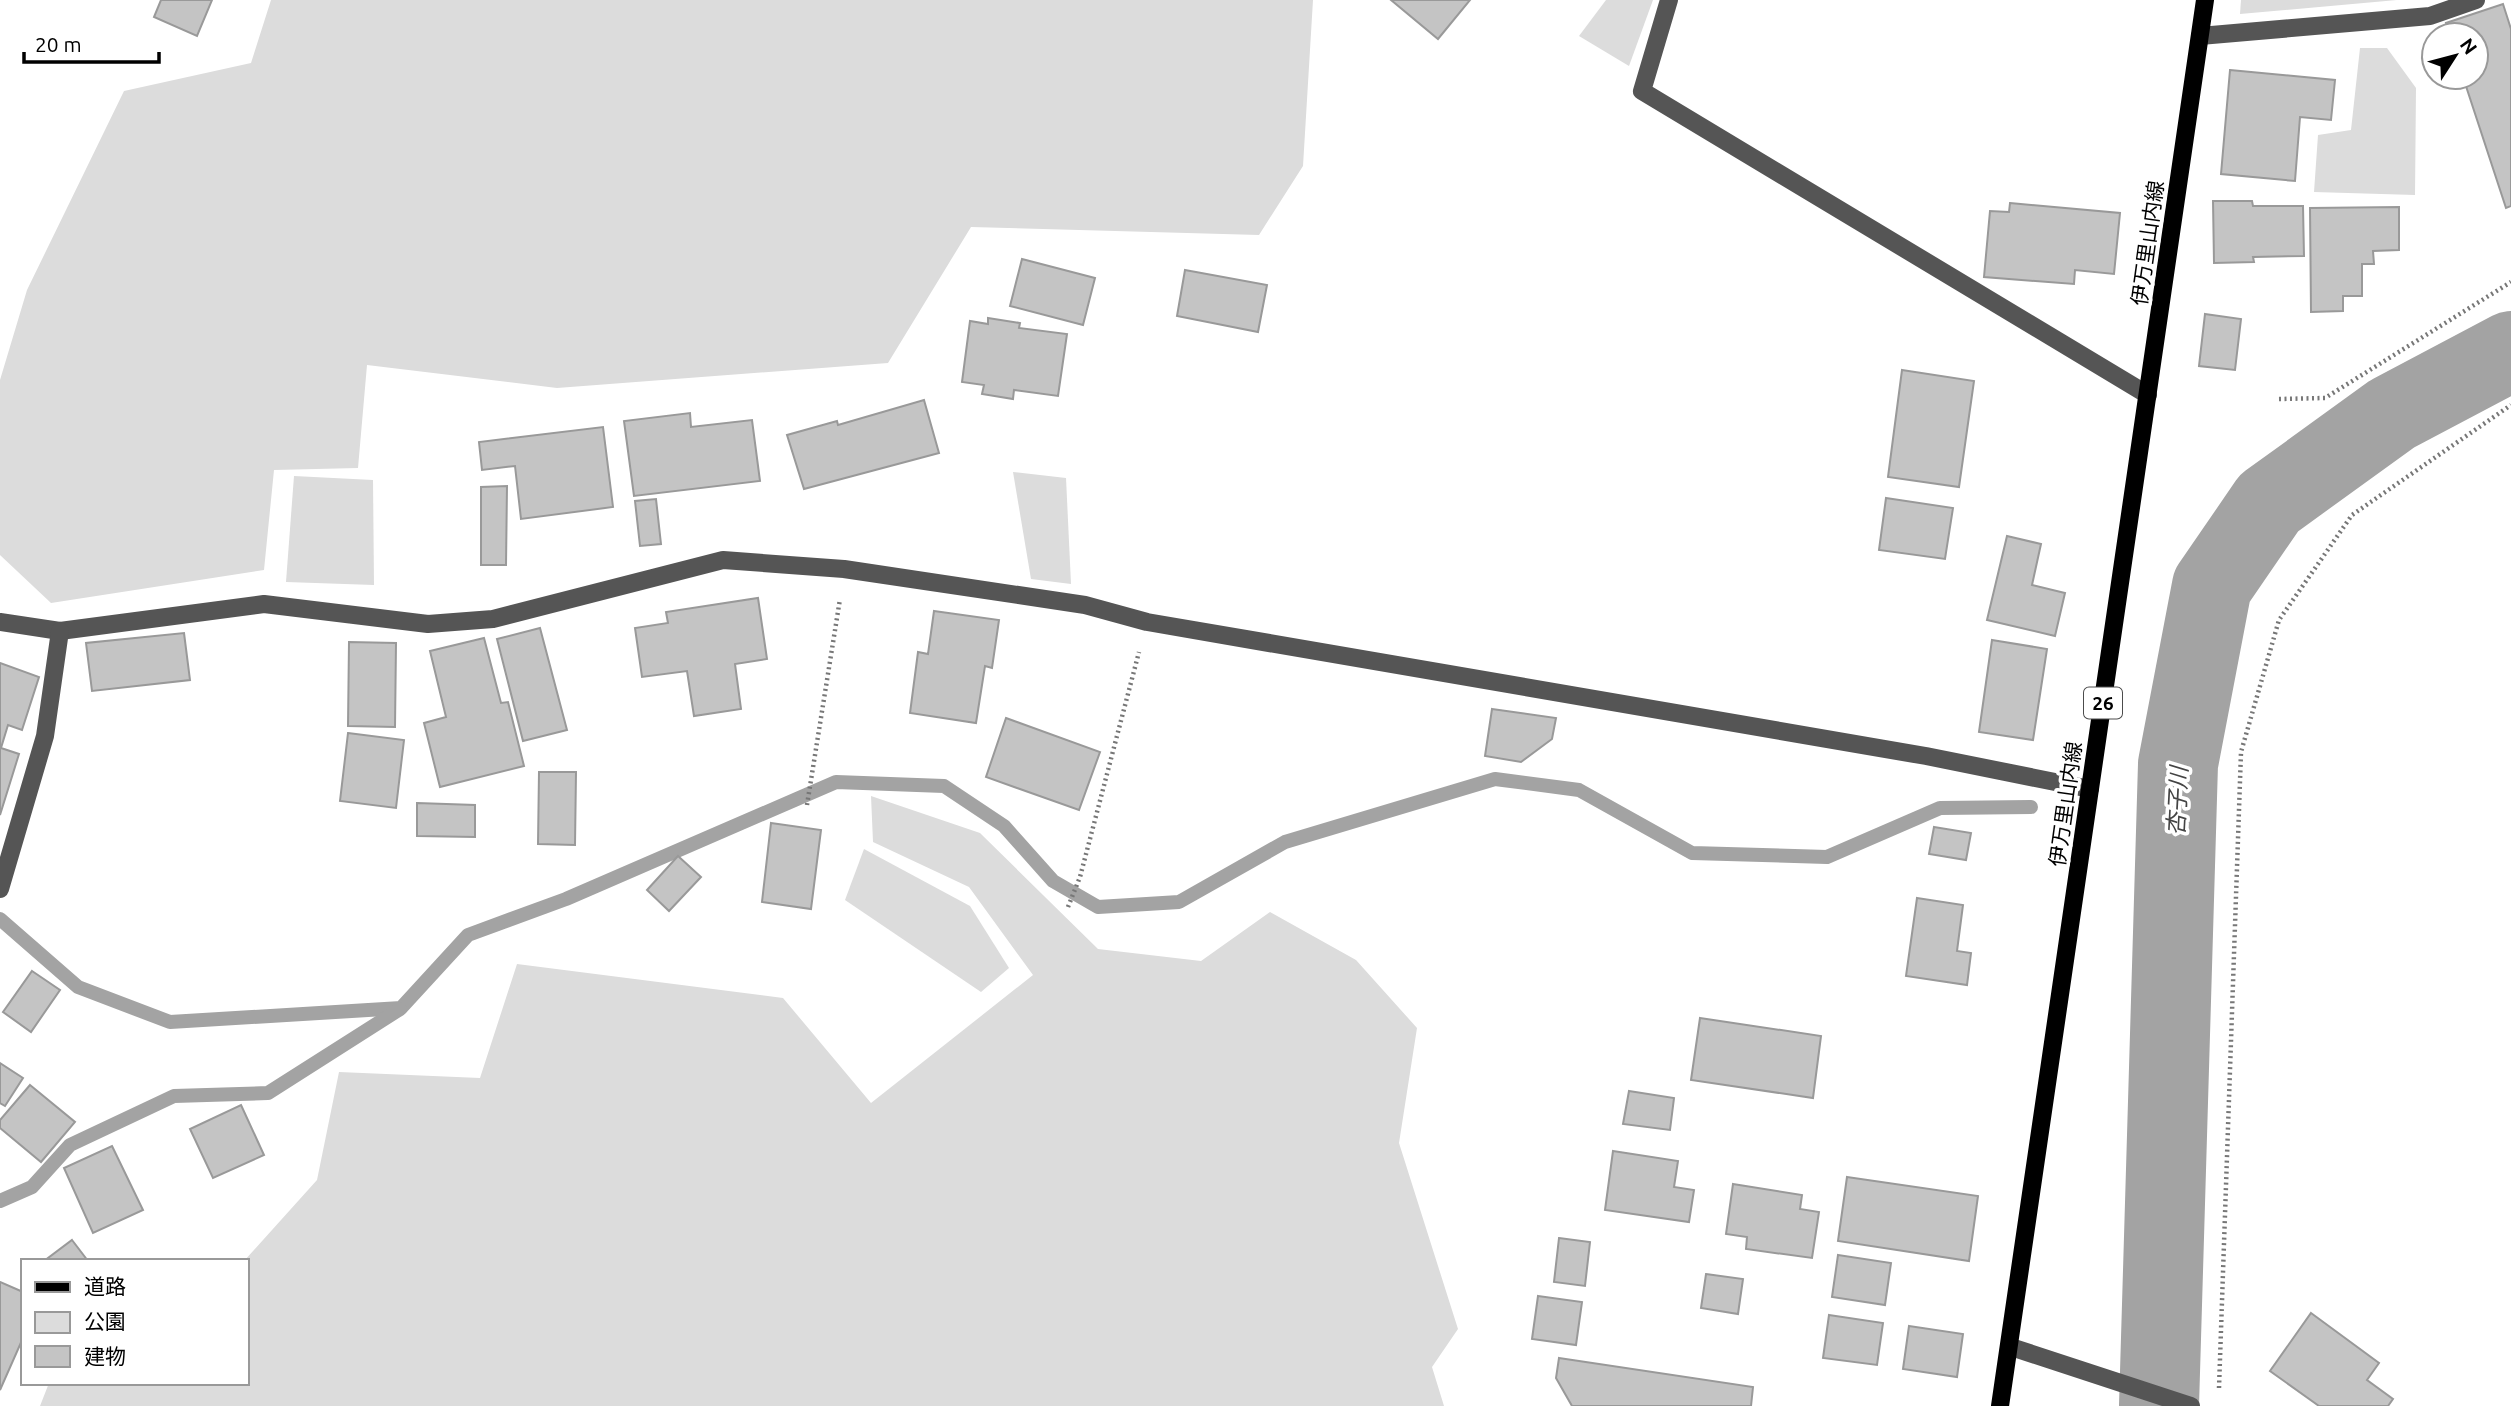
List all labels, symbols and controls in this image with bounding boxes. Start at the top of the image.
scale bar [24,21,159,65]
north arrow [2420,21,2490,91]
text: 20 m [35,32,82,56]
text: N [2456,34,2482,58]
street label: 伊万里山内線 [2126,179,2168,307]
road number: 26 [2084,688,2122,718]
street label: 伊万里山内線 [2044,740,2086,868]
water label: 杏子川 [2163,763,2191,836]
legend [21,1259,248,1385]
text: 道路 [84,1274,126,1298]
text: 公園 [84,1309,126,1333]
text: 建物 [84,1344,126,1368]

